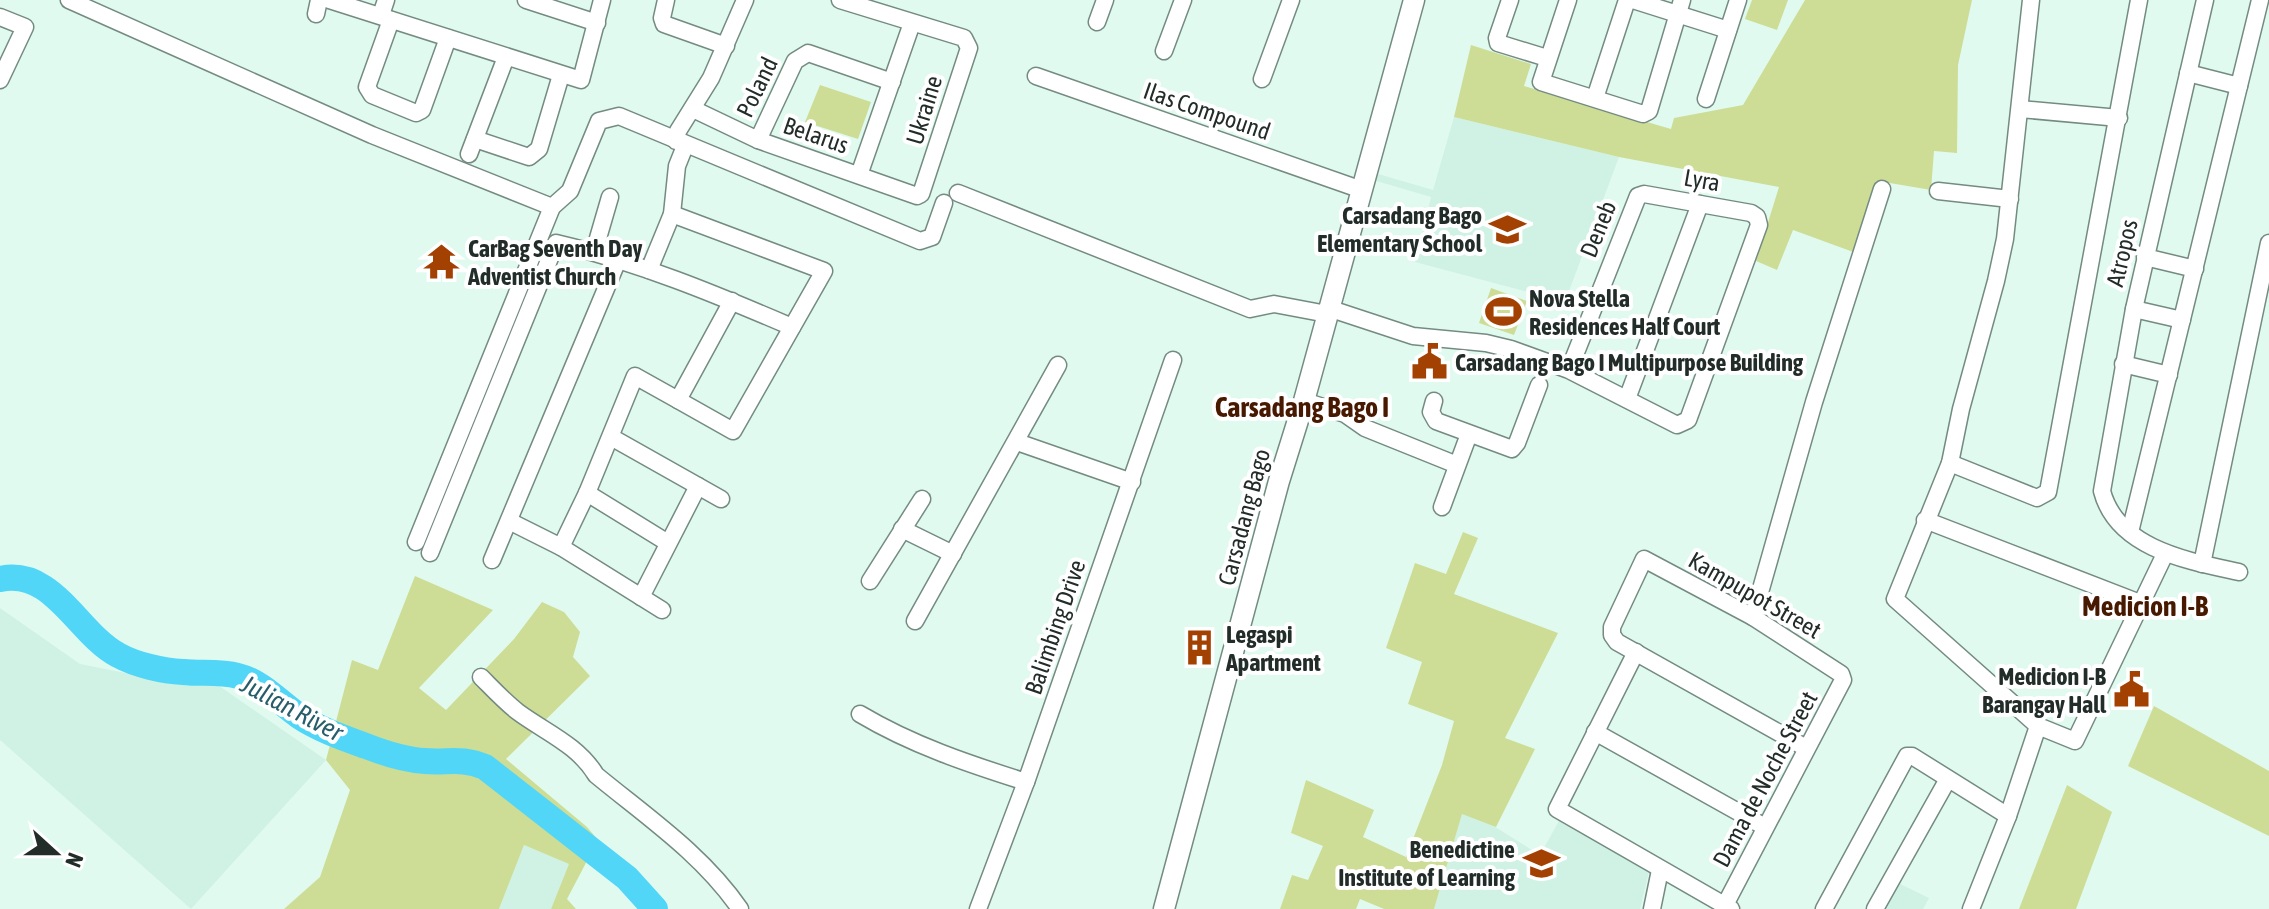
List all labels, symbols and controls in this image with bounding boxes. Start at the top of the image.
street label: Poland [731,53,783,121]
street label: Ukraine [901,72,947,148]
street label: Ilas Compound [1140,77,1274,145]
street label: Belarus [780,111,852,159]
street label: Lyra [1682,164,1722,196]
street label: Deneb [1575,197,1621,261]
place label: Carsadang Bago Elementary School [1317,202,1483,257]
school or university icon: Carsadang Bago Elementary School [1489,210,1527,248]
street label: Atropos [2101,217,2143,289]
place label: CarBag Seventh Day Adventist Church [467,235,643,290]
temple icon: CarBag Seventh Day Adventist Church [423,243,461,281]
place label: Nova Stella Residences Half Court [1529,285,1720,340]
sports icon: Nova Stella Residences Half Court [1484,293,1522,331]
public building icon: Carsadang Bago I Multipurpose Building [1410,343,1448,381]
place label: Carsadang Bago I Multipurpose Building [1455,349,1804,376]
district label: Carsadang Bago I [1215,391,1389,423]
street label: Carsadang Bago [1213,446,1275,588]
street label: Kampupot Street [1684,546,1826,644]
street label: Balimbing Drive [1019,556,1091,698]
district label: Medicion I-B [2082,590,2209,622]
place label: Legaspi Apartment [1225,621,1321,676]
building icon: Legaspi Apartment [1181,629,1219,667]
place label: Medicion I-B Barangay Hall [1982,663,2107,718]
water label: Julian River [235,668,349,748]
public building icon: Medicion I-B Barangay Hall [2113,671,2151,709]
street label: Dama de Noche Street [1707,687,1823,871]
north arrow [16,813,96,893]
place label: Benedictine Institute of Learning [1338,836,1516,891]
school or university icon: Benedictine Institute of Learning [1522,844,1560,882]
text: N [60,849,89,871]

